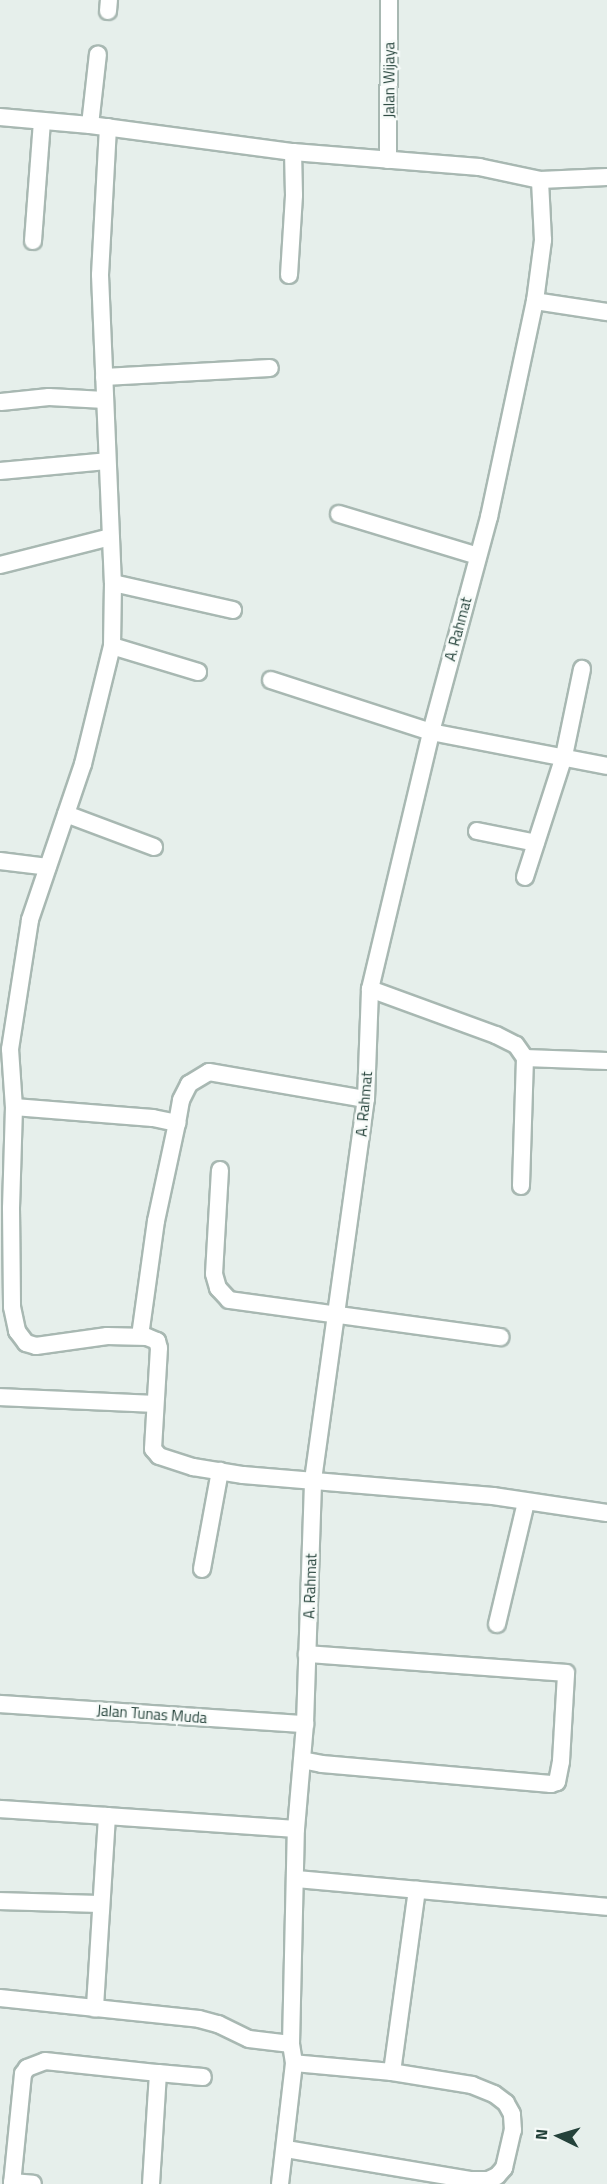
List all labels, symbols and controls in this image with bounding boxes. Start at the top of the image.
street label: Jalan Wijaya [380,42,398,118]
street label: A. Rahmat [441,595,475,663]
street label: A. Rahmat [352,1071,376,1137]
street label: A. Rahmat [300,1553,320,1619]
street label: Jalan Tunas Muda [96,1701,208,1727]
north arrow [529,2106,589,2166]
text: N [529,2128,554,2141]

